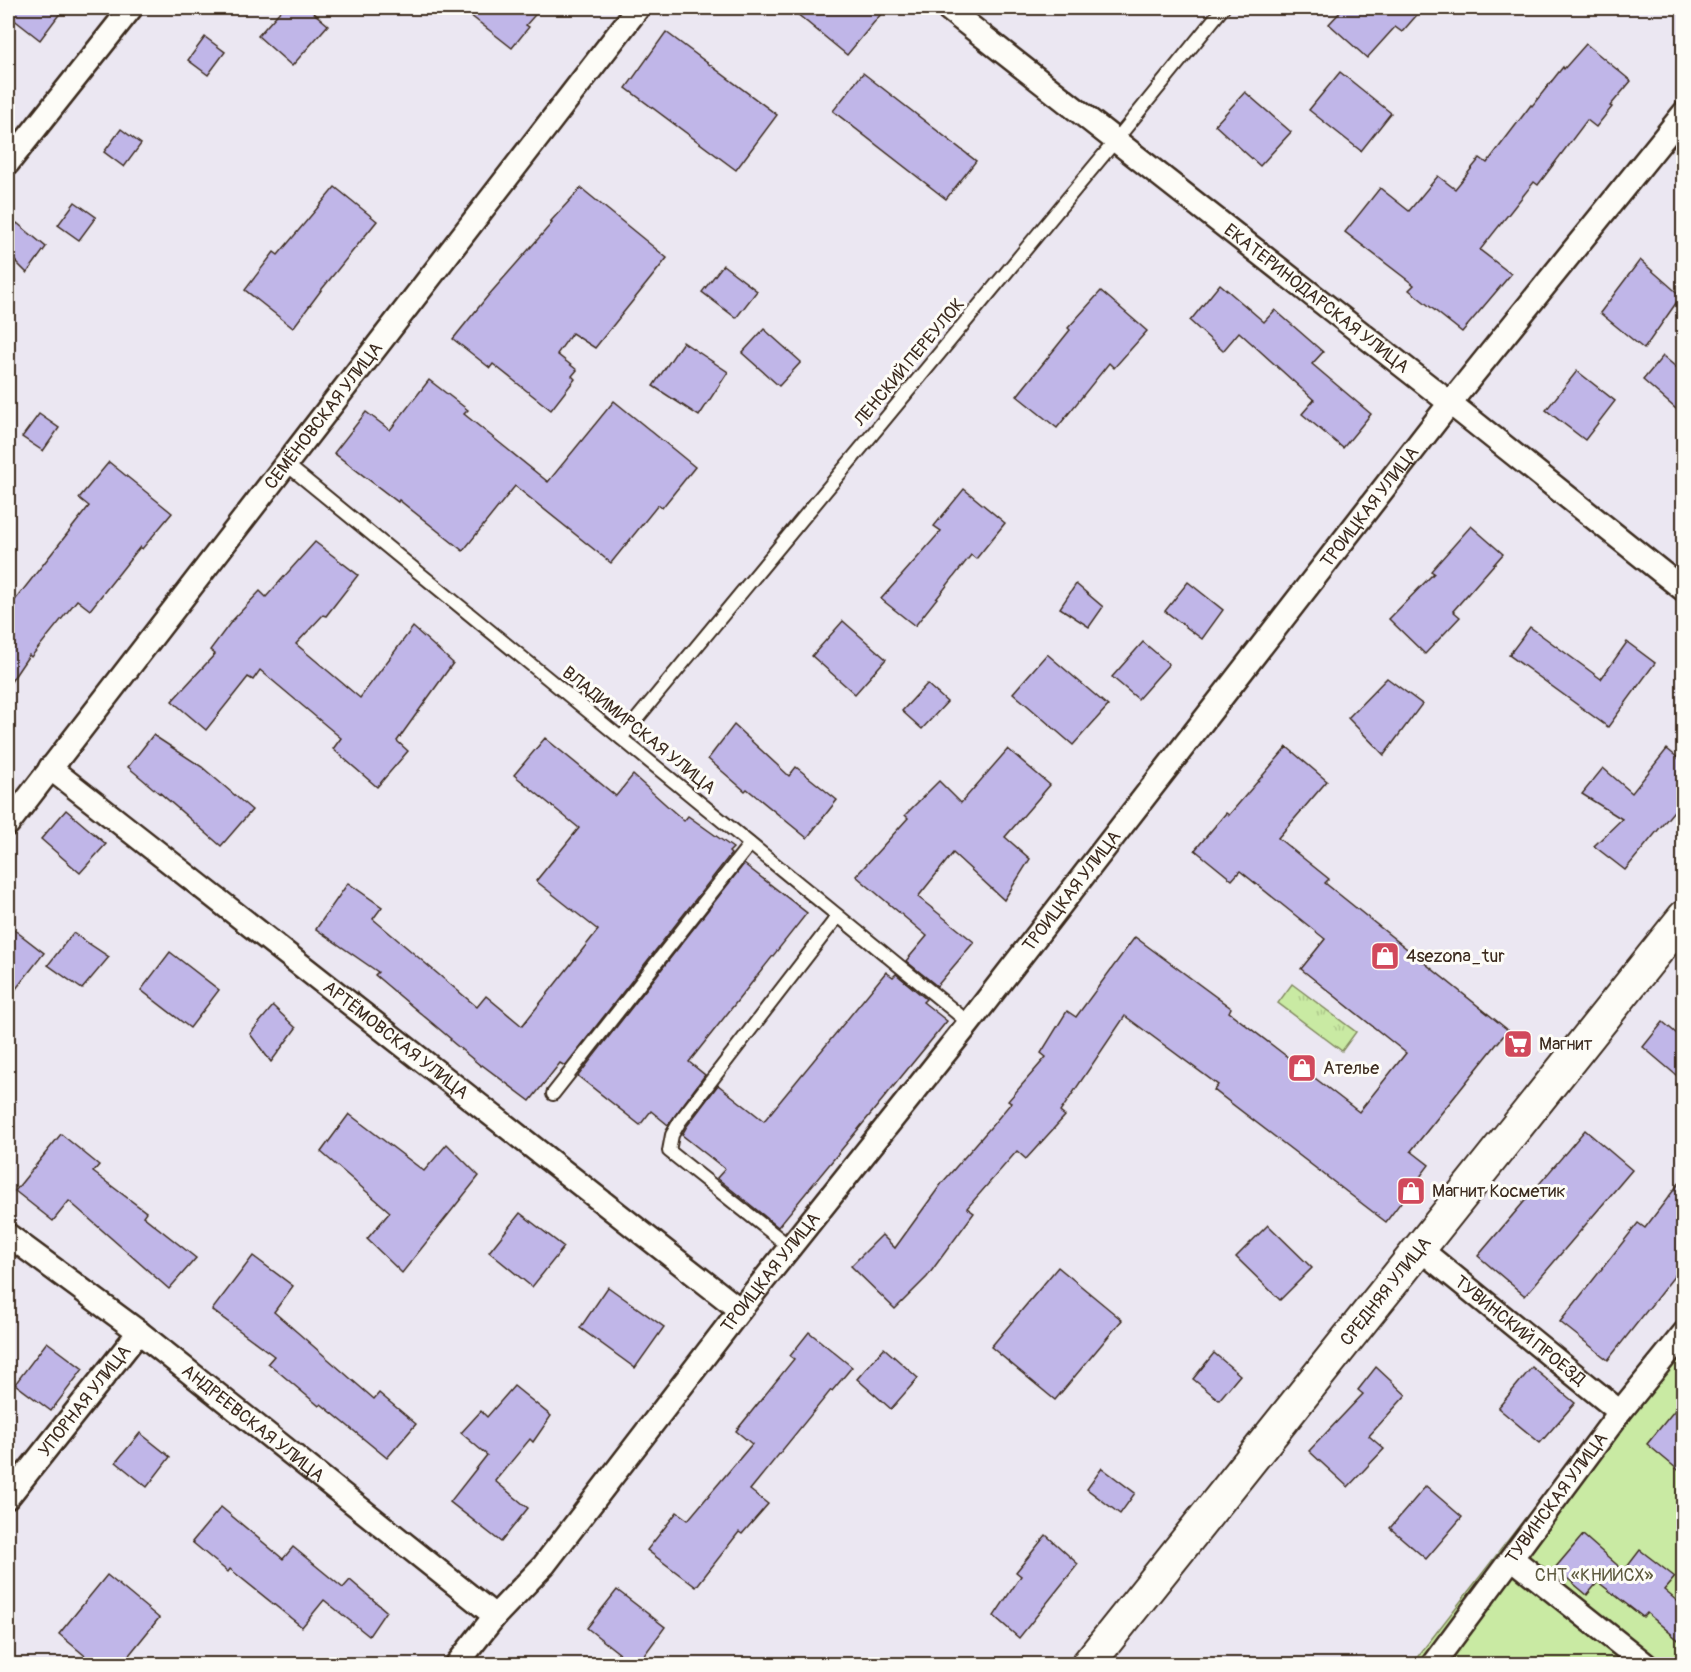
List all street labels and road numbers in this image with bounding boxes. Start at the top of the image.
street label: ЕКАТЕРИНОДАРСКАЯ УЛИЦА [1219,219,1414,379]
street label: ЛЕНСКИЙ ПЕРЕУЛОК [848,294,970,432]
street label: СЕМЁНОВСКАЯ УЛИЦА [260,337,388,494]
street label: ТРОИЦКАЯ УЛИЦА [1316,442,1424,572]
street label: ВЛАДИМИРСКАЯ УЛИЦА [557,661,721,800]
street label: ТРОИЦКАЯ УЛИЦА [1018,826,1126,956]
street label: АРТЁМОВСКАЯ УЛИЦА [318,976,473,1105]
street label: ТРОИЦКАЯ УЛИЦА [716,1207,826,1337]
street label: СРЕДНЯЯ УЛИЦА [1335,1232,1437,1351]
street label: ТУВИНСКИЙ ПРОЕЗД [1449,1271,1590,1391]
street label: УПОРНАЯ УЛИЦА [33,1340,136,1462]
street label: АНДРЕЕВСКАЯ УЛИЦА [177,1360,329,1488]
street label: ТУВИНСКАЯ УЛИЦА [1501,1428,1613,1568]

